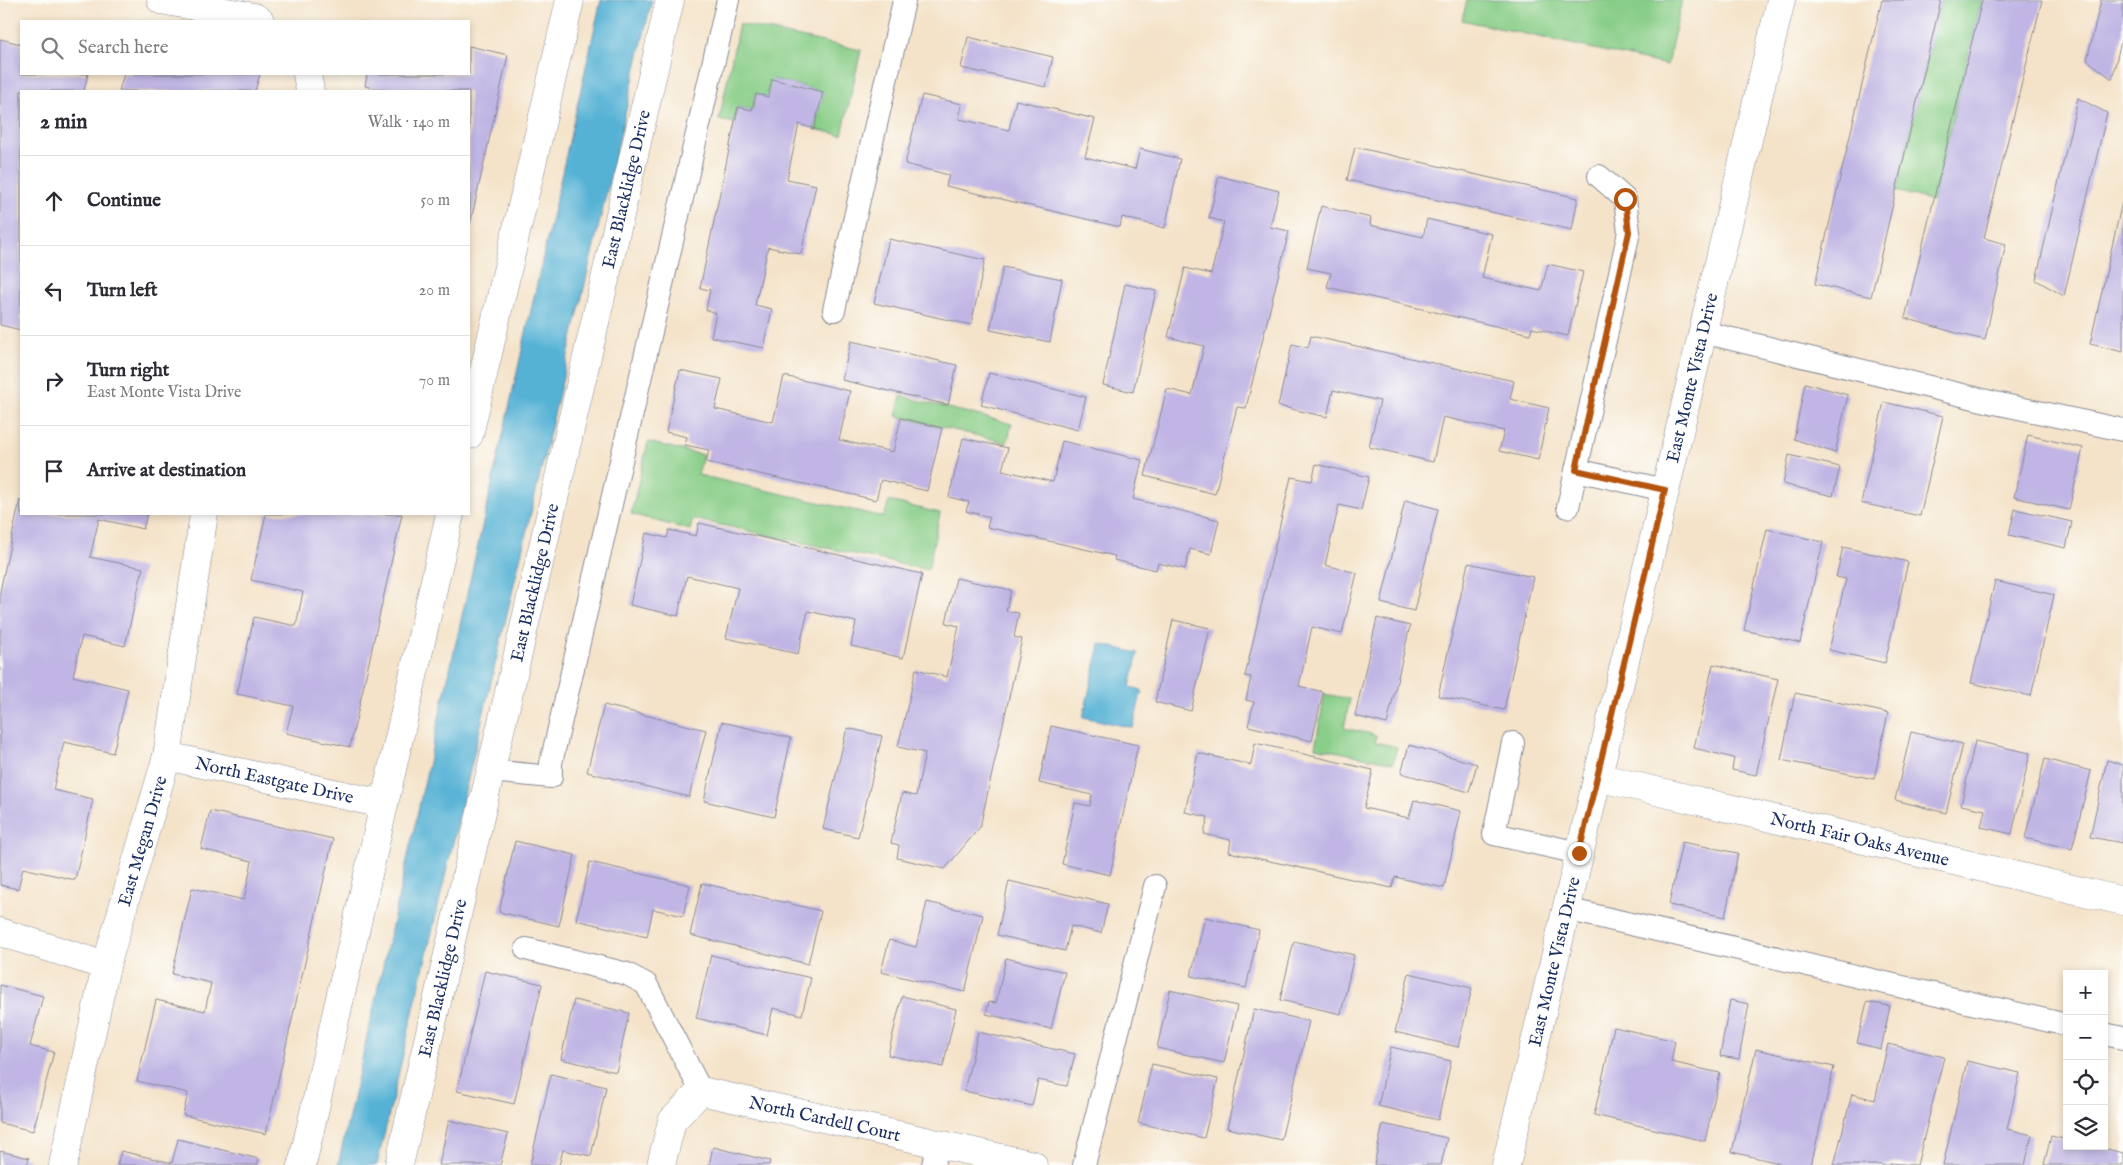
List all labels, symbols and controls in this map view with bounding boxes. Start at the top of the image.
search box [20,20,470,75]
icon: search [38,34,66,62]
text: Search here [78,36,169,60]
street label: East Blacklidge Drive [598,108,657,271]
text: 2 min [40,109,87,136]
text: Walk · 140 m [368,113,450,133]
icon: ahead [40,187,68,215]
route start [1614,188,1637,211]
text: Continue [87,189,161,213]
text: 50 m [421,191,450,211]
icon: left [40,277,68,305]
text: Turn left [87,279,158,303]
text: 20 m [419,281,450,301]
street label: East Monte Vista Drive [1662,291,1724,465]
text: Turn right [87,359,169,383]
icon: right [40,367,68,395]
text: 70 m [419,371,450,391]
text: East Monte Vista Drive [87,383,241,403]
icon: arrive [40,457,68,485]
text: Arrive at destination [87,459,246,483]
street label: East Blacklidge Drive [506,501,565,664]
street label: North Eastgate Drive [193,753,355,810]
street label: East Megan Drive [114,773,174,909]
street label: North Fair Oaks Avenue [1768,808,1951,873]
route end [1568,842,1591,865]
street label: East Monte Vista Drive [1524,875,1587,1049]
street label: East Blacklidge Drive [414,897,474,1060]
map controls [2063,970,2108,1150]
button: + [2063,970,2108,1015]
button: − [2063,1015,2108,1060]
button: locate [2063,1060,2108,1105]
street label: North Cardell Court [747,1092,903,1148]
button: layers [2063,1105,2108,1150]

